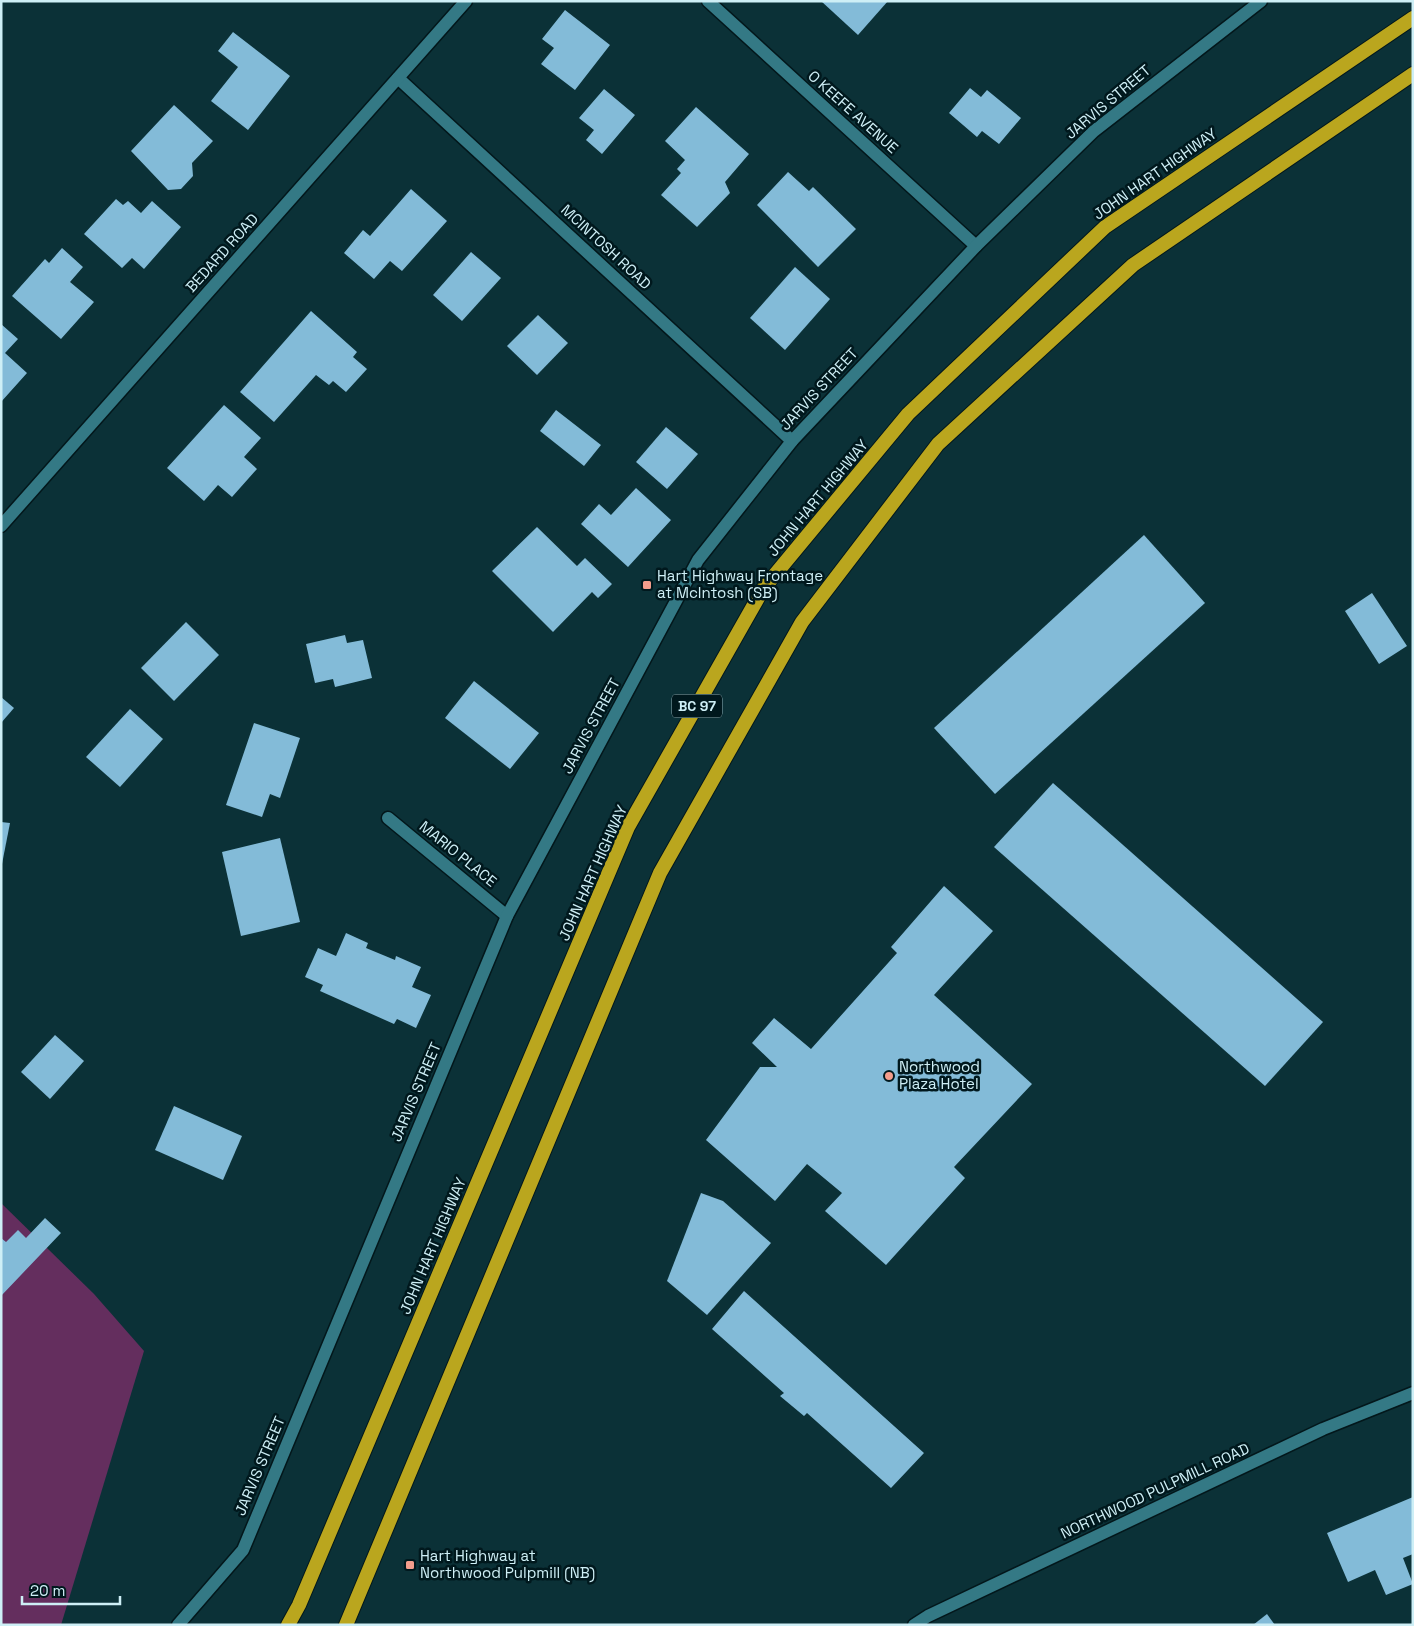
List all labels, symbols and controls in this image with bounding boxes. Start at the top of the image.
street label: JARVIS STREET [1061,60,1154,143]
street label: O KEEFE AVENUE [804,66,902,157]
street label: JOHN HART HIGHWAY [1089,124,1220,223]
street label: MCINTOSH ROAD [557,200,655,293]
street label: BEDARD ROAD [181,209,262,296]
street label: JARVIS STREET [776,343,862,434]
street label: JOHN HART HIGHWAY [763,435,872,560]
place label: Hart Highway Frontage at McIntosh (SB) [657,566,823,603]
marker: Hart Highway Frontage at McIntosh (SB) [641,579,653,591]
street label: JARVIS STREET [557,674,624,777]
road number: BC 97 [672,694,722,718]
street label: JOHN HART HIGHWAY [554,802,631,944]
street label: MARIO PLACE [416,817,501,891]
street label: JARVIS STREET [386,1039,445,1144]
place label: Northwood Plaza Hotel [899,1057,980,1093]
marker: Northwood Plaza Hotel [883,1070,895,1082]
street label: JOHN HART HIGHWAY [395,1175,470,1317]
street label: JARVIS STREET [230,1413,289,1518]
street label: NORTHWOOD PULPMILL ROAD [1057,1438,1252,1543]
place label: Hart Highway at Northwood Pulpmill (NB) [420,1546,595,1583]
marker: Hart Highway at Northwood Pulpmill (NB) [404,1559,416,1571]
scale bar [22,1574,120,1606]
text: 20 m [30,1581,65,1600]

